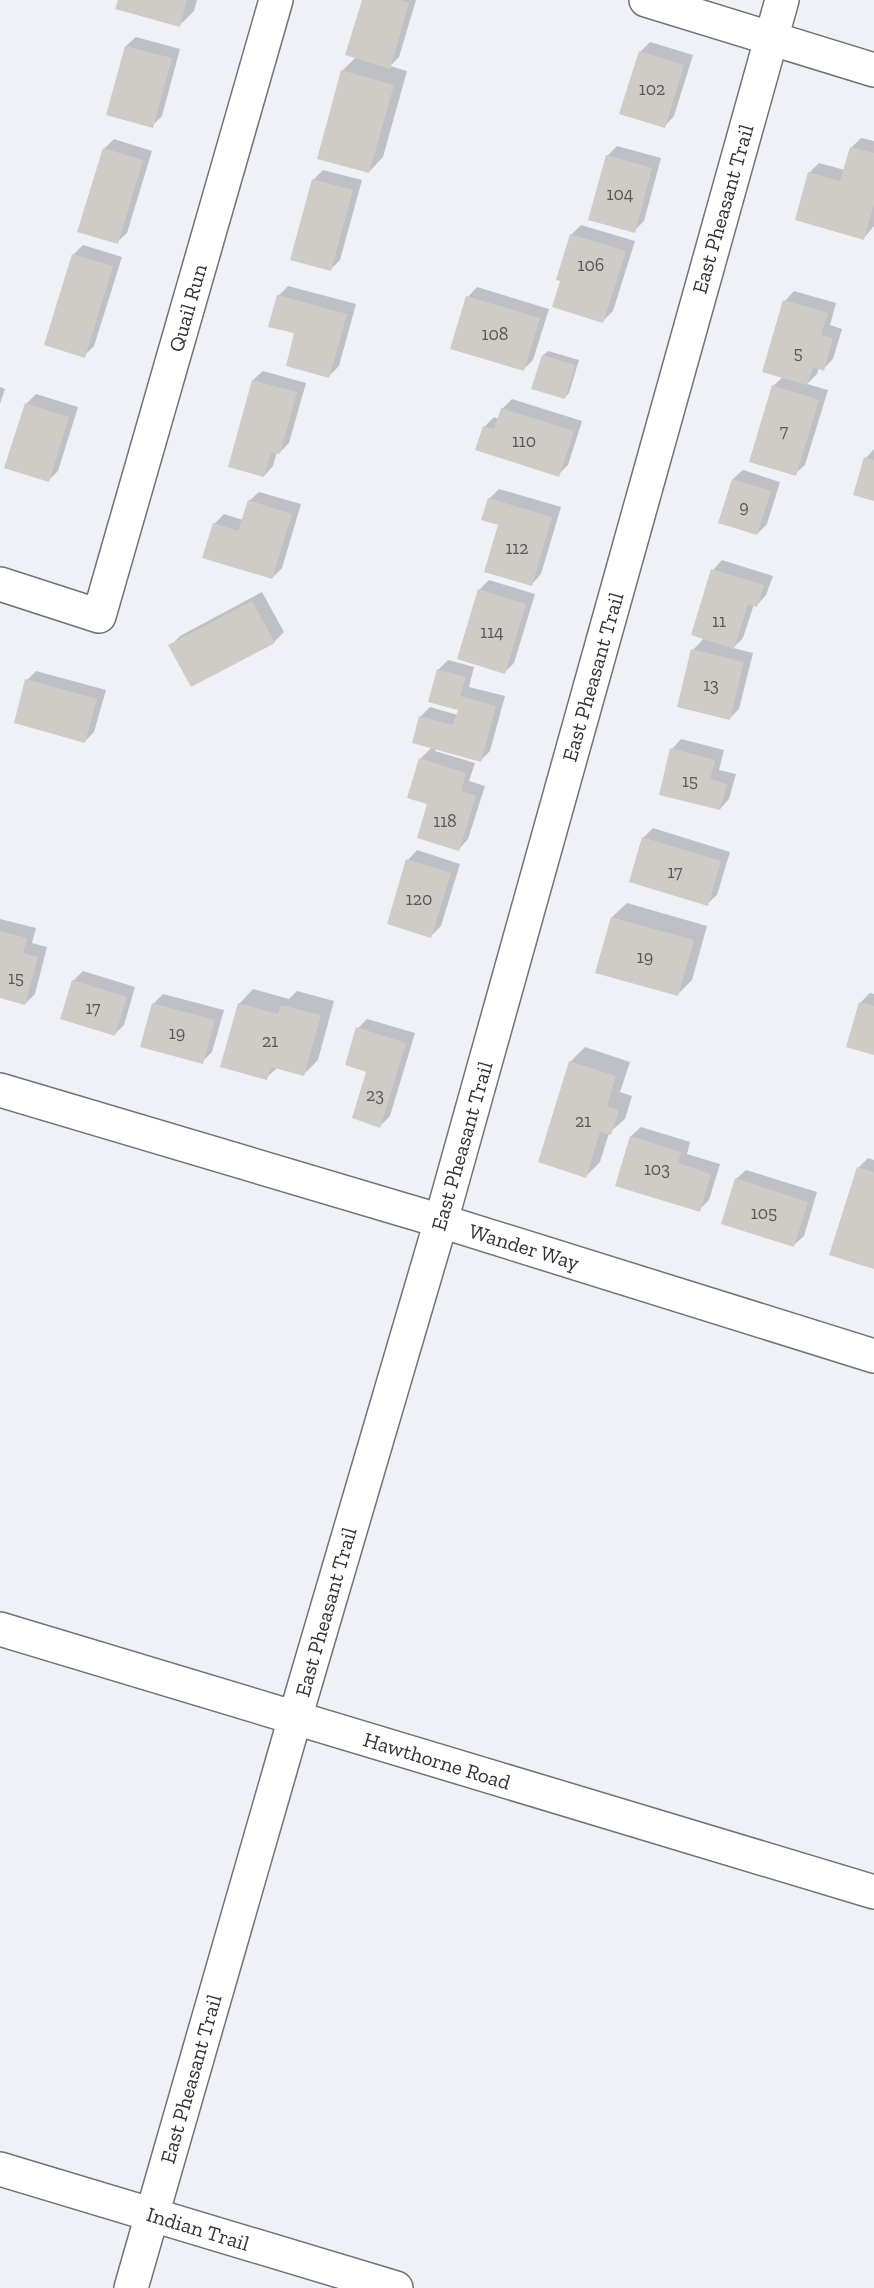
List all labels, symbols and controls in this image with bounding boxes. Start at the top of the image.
house number: 102 [639,78,665,100]
street label: East Pheasant Trail [686,121,759,296]
house number: 104 [607,183,634,205]
house number: 106 [578,254,604,276]
street label: Quail Run [163,261,212,355]
house number: 108 [482,323,508,345]
house number: 5 [793,342,803,364]
house number: 7 [780,420,789,442]
house number: 110 [512,430,536,452]
house number: 9 [739,496,749,518]
house number: 112 [505,537,529,559]
street label: East Pheasant Trail [556,589,629,764]
house number: 11 [712,610,726,632]
house number: 114 [480,621,504,643]
house number: 13 [703,674,719,696]
house number: 15 [682,770,698,792]
house number: 118 [433,810,457,832]
house number: 17 [667,861,683,883]
house number: 120 [406,888,432,910]
house number: 19 [637,946,653,968]
house number: 15 [8,967,24,989]
house number: 17 [85,997,101,1019]
house number: 19 [169,1022,185,1044]
house number: 21 [262,1030,278,1052]
street label: East Pheasant Trail [425,1058,498,1233]
house number: 23 [366,1084,384,1106]
house number: 21 [575,1110,591,1132]
house number: 103 [644,1158,670,1180]
house number: 105 [751,1202,777,1224]
street label: Wander Way [466,1218,583,1275]
street label: East Pheasant Trail [289,1524,362,1699]
street label: Hawthorne Road [361,1726,514,1795]
street label: East Pheasant Trail [154,1991,227,2166]
street label: Indian Trail [144,2201,253,2256]

